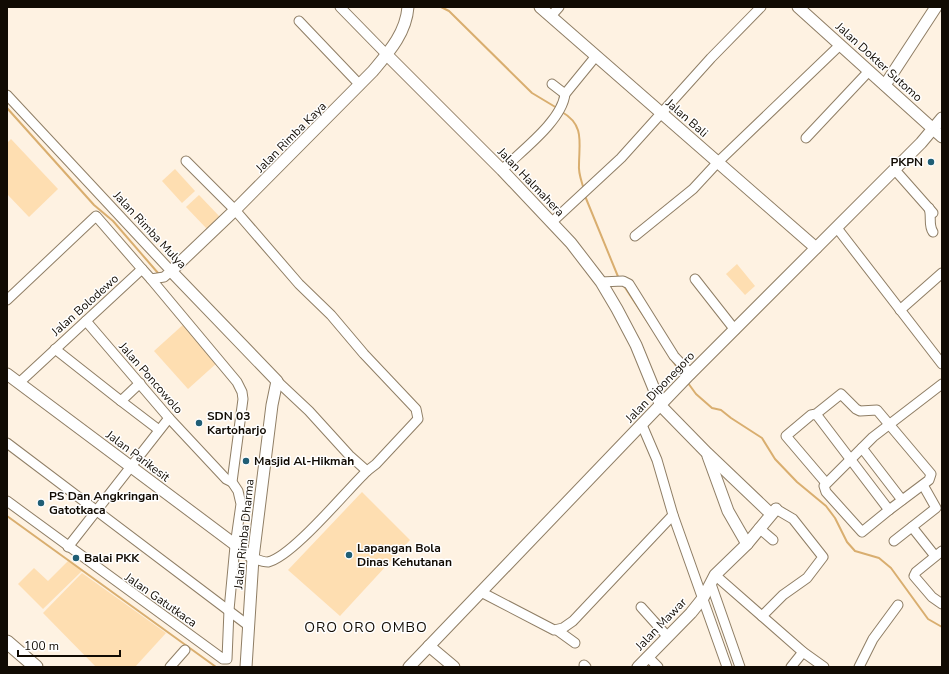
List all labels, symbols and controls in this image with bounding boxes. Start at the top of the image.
street label: Jalan Dokter Sutomo [832,18,926,105]
street label: Jalan Bali [662,95,711,141]
street label: Jalan Rimba Kaya [251,98,330,177]
street label: Jalan Halmahera [493,144,568,220]
place label: PKPN [890,154,923,170]
marker: PKPN [926,157,936,167]
street label: Jalan Rimba Mulya [109,187,190,272]
street label: Jalan Bolodewo [47,270,122,340]
street label: Jalan Poncowolo [115,338,187,417]
street label: Jalan Diponegoro [621,348,698,427]
place label: SDN 03 Kartoharjo [207,408,266,438]
marker: SDN 03 Kartoharjo [194,418,204,428]
street label: Jalan Parikesit [102,426,174,486]
place label: Masjid Al-Hikmah [254,453,354,469]
marker: Masjid Al-Hikmah [241,456,251,466]
street label: Jalan Rimba Dharma [230,478,258,591]
place label: PS Dan Angkringan Gatotkaca [49,488,159,518]
marker: PS Dan Angkringan Gatotkaca [36,498,46,508]
place label: Lapangan Bola Dinas Kehutanan [357,540,452,570]
place label: Balai PKK [84,550,140,566]
marker: Lapangan Bola Dinas Kehutanan [344,550,354,560]
marker: Balai PKK [71,553,81,563]
street label: Jalan Gatutkaca [121,569,200,631]
street label: Jalan Mawar [631,594,691,654]
district label: ORO ORO OMBO [304,618,428,637]
scale bar [18,632,120,658]
text: 100 m [24,638,59,654]

